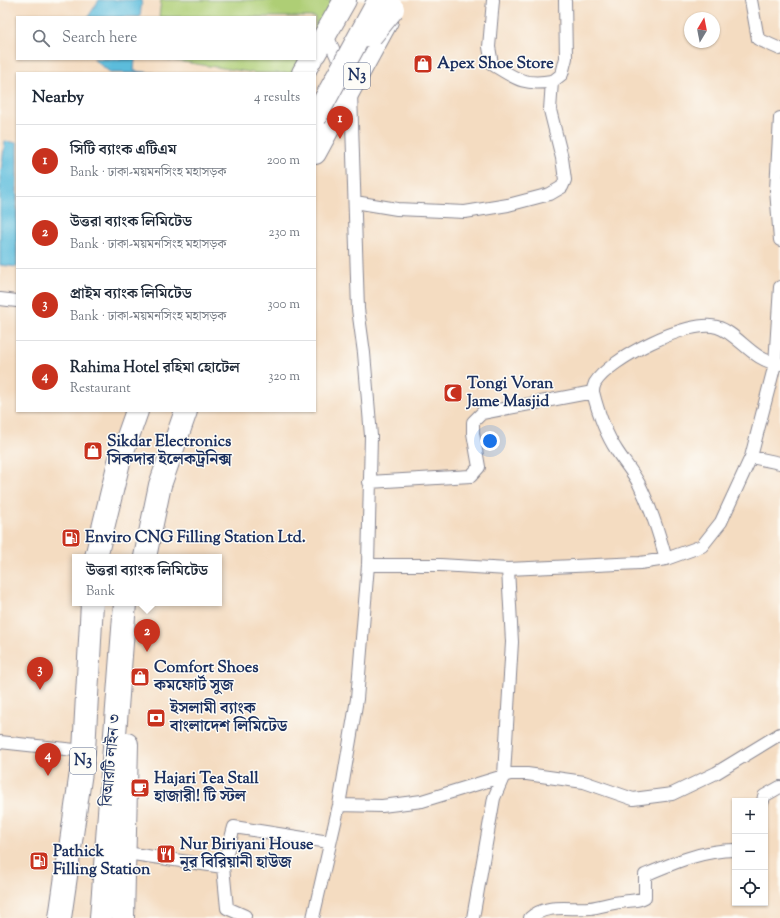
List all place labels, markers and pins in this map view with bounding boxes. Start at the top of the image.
shop icon: Apex Shoe Store [412,53,434,75]
place label: Apex Shoe Store [437,53,554,76]
pin: 1 [327,106,353,139]
place label: Tongi Voran Jame Masjid [465,373,554,414]
mosque icon: Tongi Voran Jame Masjid [442,382,464,404]
place label: Sikdar Electronics সিকদার ইলেকট্রনিক্স [106,431,233,472]
shop icon: Sikdar Electronics সিকদার ইলেকট্রনিক্স [82,440,104,462]
fuel station icon: Enviro CNG Filling Station Ltd. [60,527,82,549]
place label: Enviro CNG Filling Station Ltd. [85,527,306,550]
pin: 2 [134,619,160,652]
pin: 3 [27,657,53,690]
place label: Comfort Shoes কমফোর্ট সুজ [153,657,259,698]
shop icon: Comfort Shoes কমফোর্ট সুজ [129,666,151,688]
place label: ইসলামী ব্যাংক বাংলাদেশ লিমিটেড [169,698,288,739]
bank icon: ইসলামী ব্যাংক বাংলাদেশ লিমিটেড [145,707,167,729]
pin: 4 [35,743,61,776]
place label: Hajari Tea Stall হাজারী! টি স্টল [153,768,259,809]
cafe icon: Hajari Tea Stall হাজারী! টি স্টল [129,777,151,799]
place label: Nur Biriyani House নূর বিরিয়ানী হাউজ [179,834,314,875]
place label: Pathick Filling Station [53,841,151,882]
restaurant icon: Nur Biriyani House নূর বিরিয়ানী হাউজ [155,843,177,865]
fuel station icon: Pathick Filling Station [28,850,50,872]

